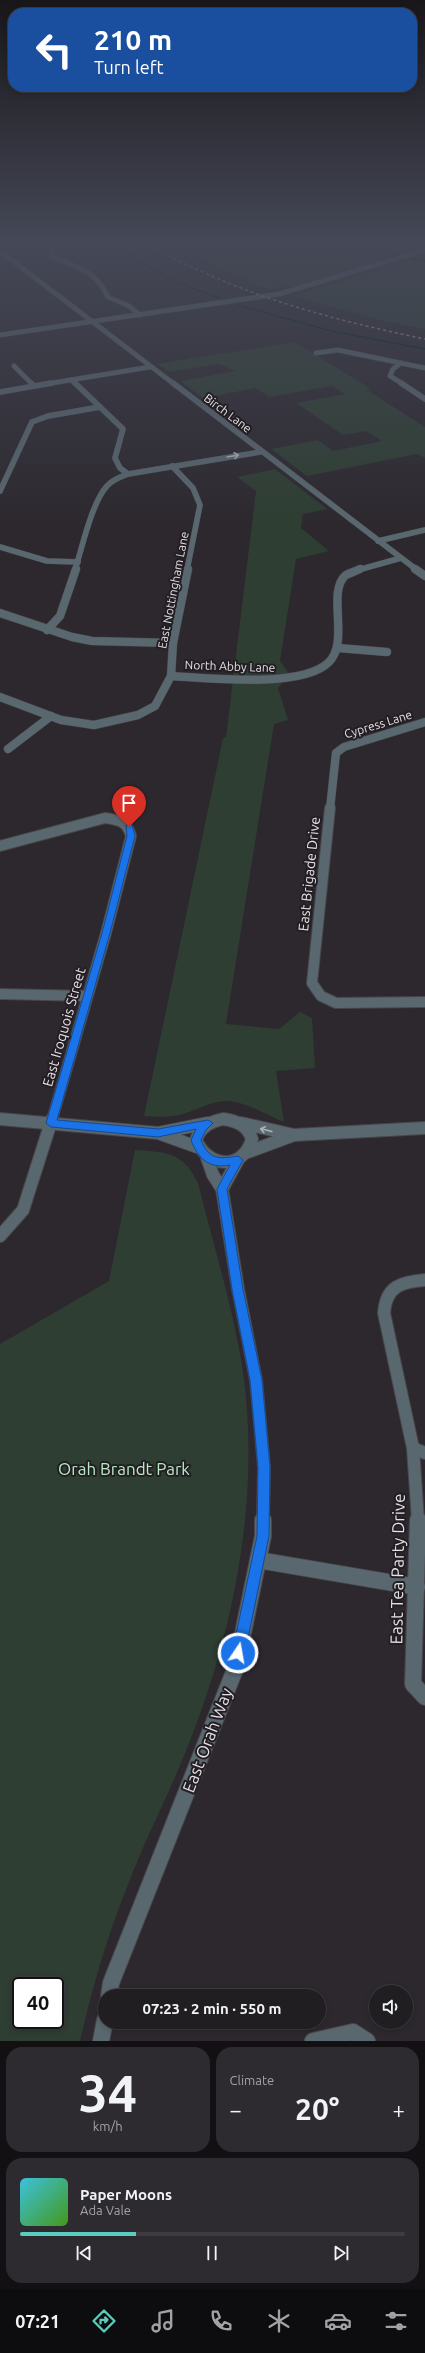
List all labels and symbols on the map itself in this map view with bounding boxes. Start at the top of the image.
street label: Birch Lane [202,391,254,435]
one-way arrow [226,452,239,460]
street label: East Nottingham Lane [155,530,191,650]
street label: North Abby Lane [185,658,275,674]
street label: Cypress Lane [343,708,413,740]
pin [112,786,146,827]
street label: East Brigade Drive [295,816,323,932]
street label: East Iroquois Street [39,965,89,1088]
one-way arrow [260,1125,273,1133]
park label: Orah Brandt Park [58,1459,190,1478]
street label: East Tea Party Drive [386,1493,408,1645]
position arrow [217,1632,259,1674]
street label: East Orah Way [178,1685,236,1795]
speed limit sign: 40 [12,1977,64,2029]

